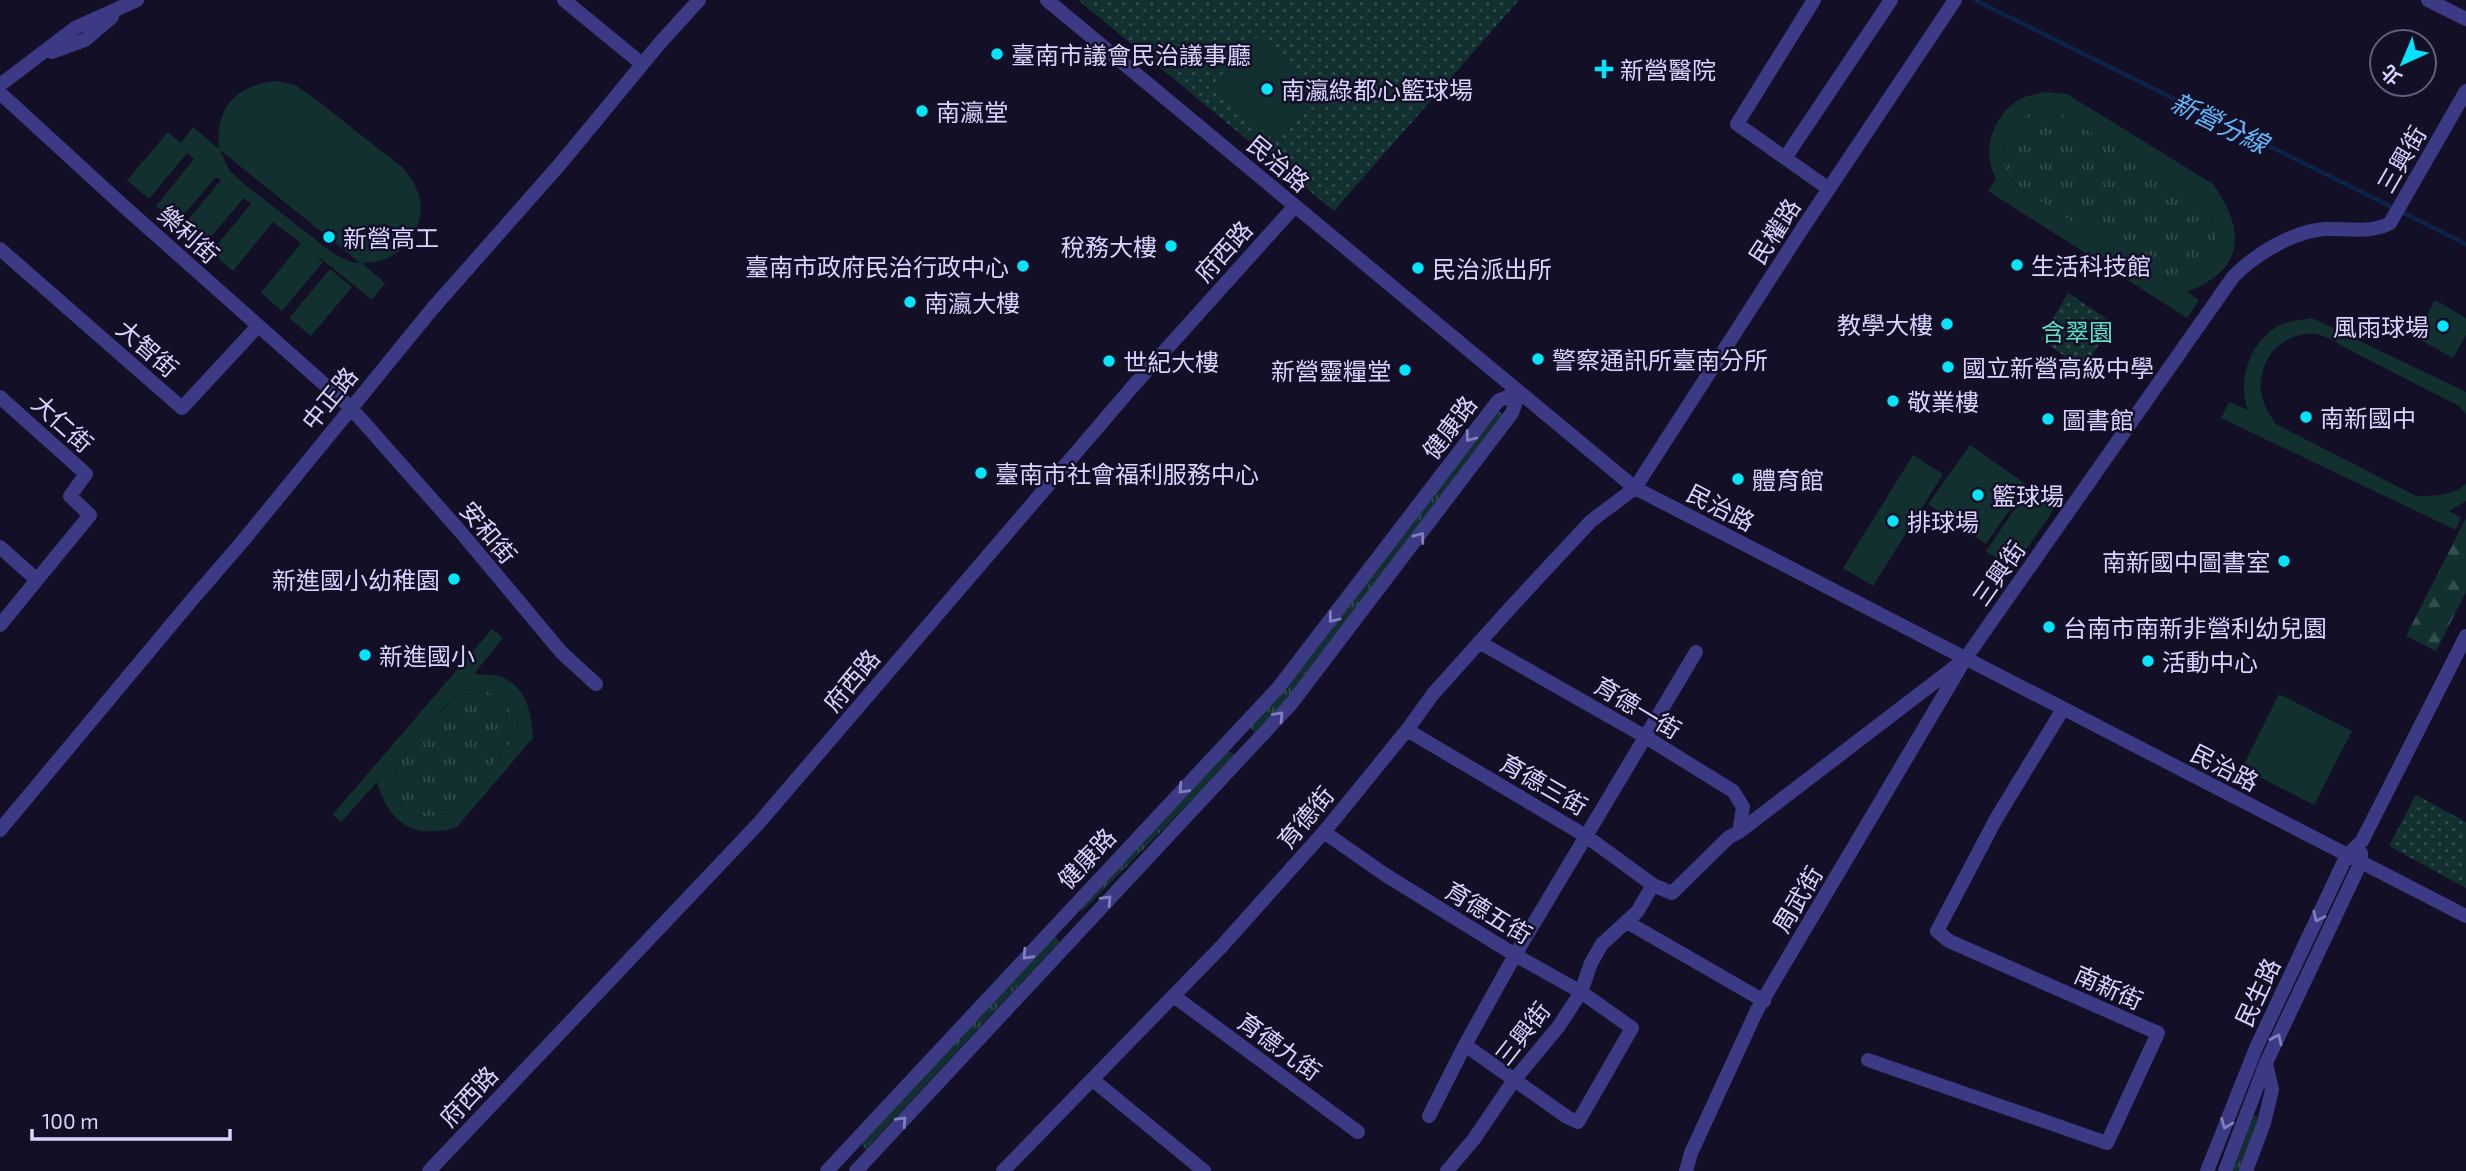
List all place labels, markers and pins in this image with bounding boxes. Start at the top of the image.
place label: 臺南市議會民治議事廳 [1011,40,1251,69]
marker: 臺南市議會民治議事廳 [989,46,1005,62]
place label: 新營醫院 [1620,55,1716,84]
marker: 新營醫院 [1594,59,1614,79]
place label: 南瀛綠都心籃球場 [1281,75,1473,104]
marker: 南瀛綠都心籃球場 [1259,81,1275,97]
place label: 南瀛堂 [936,97,1008,126]
marker: 南瀛堂 [914,103,930,119]
place label: 新營高工 [343,223,439,252]
marker: 新營高工 [321,229,337,245]
place label: 稅務大樓 [1061,232,1157,261]
marker: 稅務大樓 [1163,238,1179,254]
place label: 生活科技館 [2031,251,2151,280]
place label: 臺南市政府民治行政中心 [745,252,1009,281]
place label: 民治派出所 [1432,254,1552,283]
marker: 生活科技館 [2009,257,2025,273]
marker: 臺南市政府民治行政中心 [1015,258,1031,274]
marker: 民治派出所 [1410,260,1426,276]
place label: 南瀛大樓 [924,288,1020,317]
marker: 南瀛大樓 [902,294,918,310]
place label: 教學大樓 [1837,310,1933,339]
place label: 風雨球場 [2333,312,2429,341]
marker: 教學大樓 [1939,316,1955,332]
marker: 風雨球場 [2435,318,2451,334]
place label: 警察通訊所臺南分所 [1552,345,1768,374]
place label: 世紀大樓 [1123,347,1219,376]
marker: 警察通訊所臺南分所 [1530,351,1546,367]
marker: 世紀大樓 [1101,353,1117,369]
place label: 國立新營高級中學 [1962,353,2154,382]
place label: 新營靈糧堂 [1271,356,1391,385]
marker: 國立新營高級中學 [1940,359,1956,375]
marker: 新營靈糧堂 [1397,362,1413,378]
place label: 敬業樓 [1907,387,1979,416]
marker: 敬業樓 [1885,393,1901,409]
place label: 南新國中 [2320,403,2416,432]
place label: 圖書館 [2062,405,2134,434]
marker: 南新國中 [2298,409,2314,425]
marker: 圖書館 [2040,411,2056,427]
place label: 臺南市社會福利服務中心 [995,459,1259,488]
marker: 臺南市社會福利服務中心 [973,465,989,481]
place label: 體育館 [1752,465,1824,494]
marker: 體育館 [1730,471,1746,487]
place label: 籃球場 [1992,481,2064,510]
marker: 籃球場 [1970,487,1986,503]
place label: 排球場 [1907,507,1979,536]
marker: 排球場 [1885,513,1901,529]
place label: 南新國中圖書室 [2102,547,2270,576]
marker: 南新國中圖書室 [2276,553,2292,569]
place label: 新進國小幼稚園 [272,565,440,594]
marker: 新進國小幼稚園 [446,571,462,587]
place label: 台南市南新非營利幼兒園 [2063,613,2327,642]
marker: 台南市南新非營利幼兒園 [2041,619,2057,635]
place label: 新進國小 [379,641,475,670]
marker: 新進國小 [357,647,373,663]
place label: 活動中心 [2162,647,2258,676]
marker: 活動中心 [2140,653,2156,669]

